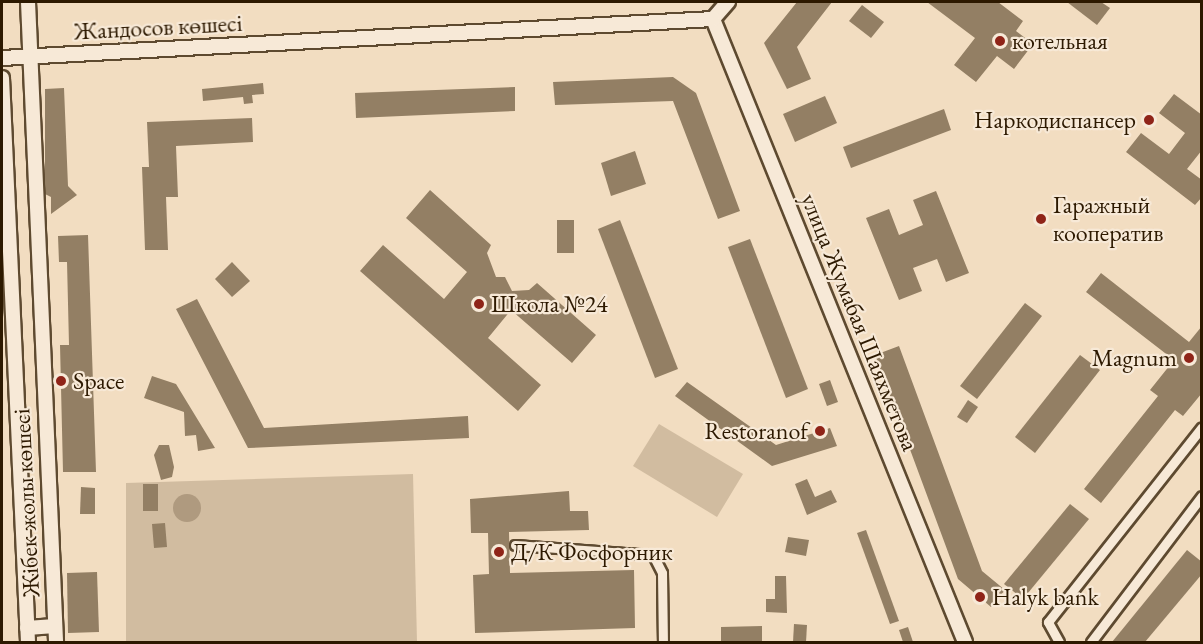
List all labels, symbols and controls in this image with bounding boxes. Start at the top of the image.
street label: Жандосов көшесі [73,8,243,46]
place label: котельная [1012,27,1108,55]
marker: котельная [993,34,1007,48]
place label: Наркодиспансер [974,106,1136,134]
marker: Наркодиспансер [1140,111,1158,129]
street label: улица Жумабая Шаяхметова [795,189,925,455]
place label: Гаражный кооператив [1053,191,1163,247]
marker: Гаражный кооператив [1034,212,1048,226]
place label: Школа №24 [491,290,608,318]
marker: Школа №24 [472,297,486,311]
place label: Magnum [1092,344,1177,372]
marker: Magnum [1182,351,1196,365]
place label: Space [73,367,124,395]
marker: Space [54,374,68,388]
street label: Жібек жолы көшесі [7,408,45,598]
place label: Restoranof [705,417,808,445]
marker: Restoranof [813,424,827,438]
place label: Д/К Фосфорник [511,538,673,566]
marker: Д/К Фосфорник [492,545,506,559]
place label: Halyk bank [992,583,1099,611]
marker: Halyk bank [973,590,987,604]

